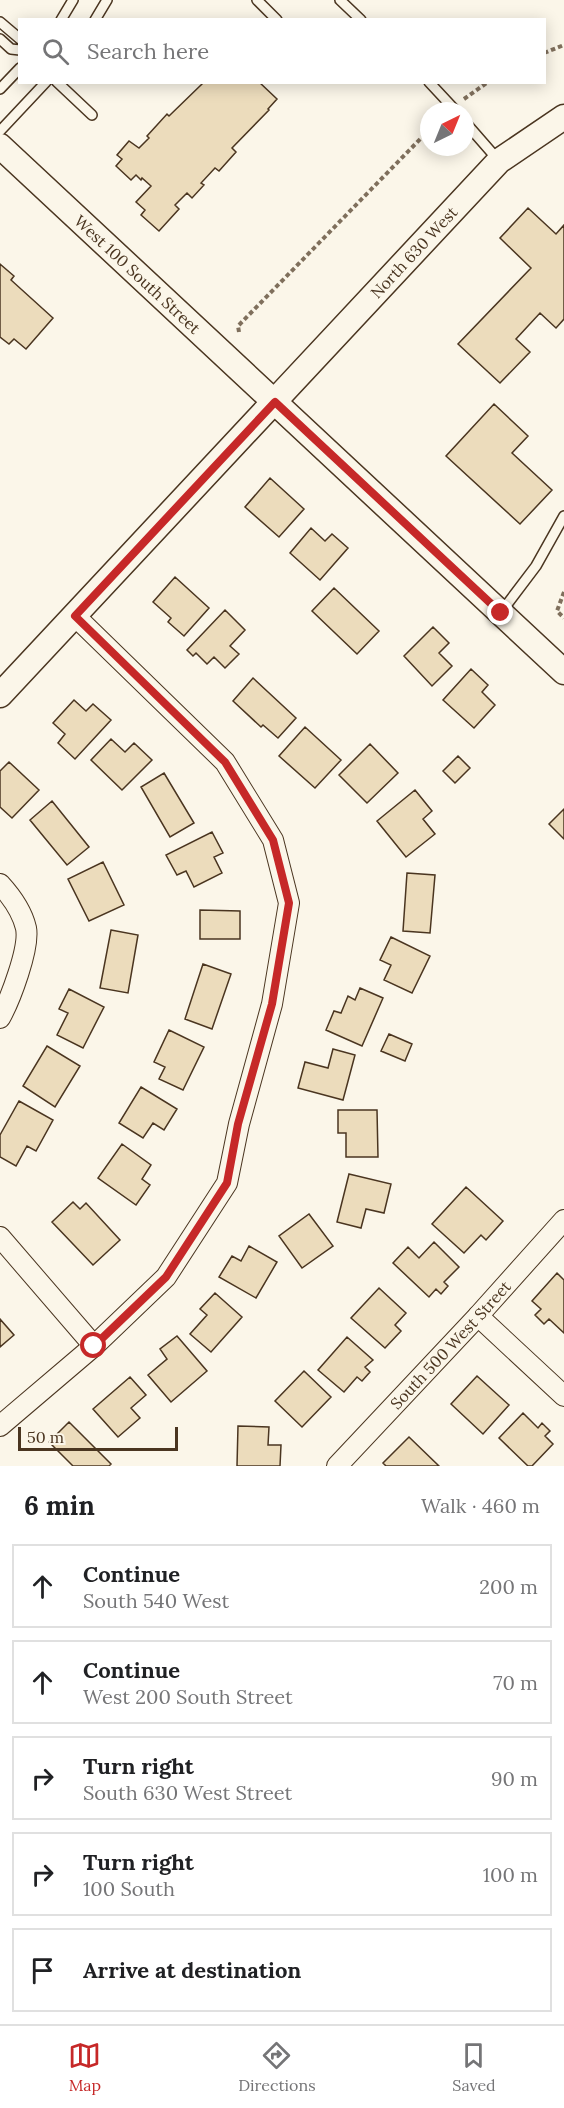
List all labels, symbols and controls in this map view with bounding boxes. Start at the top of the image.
search box [18,18,546,84]
icon: search [39,35,72,68]
text: Search here [87,37,209,65]
north arrow [420,102,474,156]
street label: North 630 West [366,202,462,302]
street label: West 100 South Street [70,211,205,338]
route end [487,599,513,625]
street label: South 500 West Street [386,1276,515,1413]
route start [80,1332,106,1358]
scale bar [18,1424,178,1452]
text: 50 m [27,1427,64,1447]
text: 6 min [24,1489,95,1522]
text: Walk · 460 m [421,1493,540,1518]
text: Continue [83,1560,180,1588]
icon: ahead [26,1570,59,1603]
text: 200 m [479,1574,538,1599]
text: South 540 West [83,1588,229,1613]
text: Continue [83,1656,180,1684]
icon: ahead [26,1666,59,1699]
text: 70 m [493,1670,538,1695]
text: West 200 South Street [83,1684,293,1709]
text: Turn right [83,1752,194,1780]
icon: right [26,1762,59,1795]
text: 90 m [491,1766,538,1791]
text: South 630 West Street [83,1780,292,1805]
text: Turn right [83,1848,194,1876]
icon: right [26,1858,59,1891]
text: 100 m [483,1862,538,1887]
text: 100 South [83,1876,175,1901]
icon: arrive [26,1954,59,1987]
text: Arrive at destination [83,1956,301,1984]
tab: Map [68,2039,101,2095]
tab: Directions [238,2039,316,2095]
tab: Saved [452,2039,496,2095]

